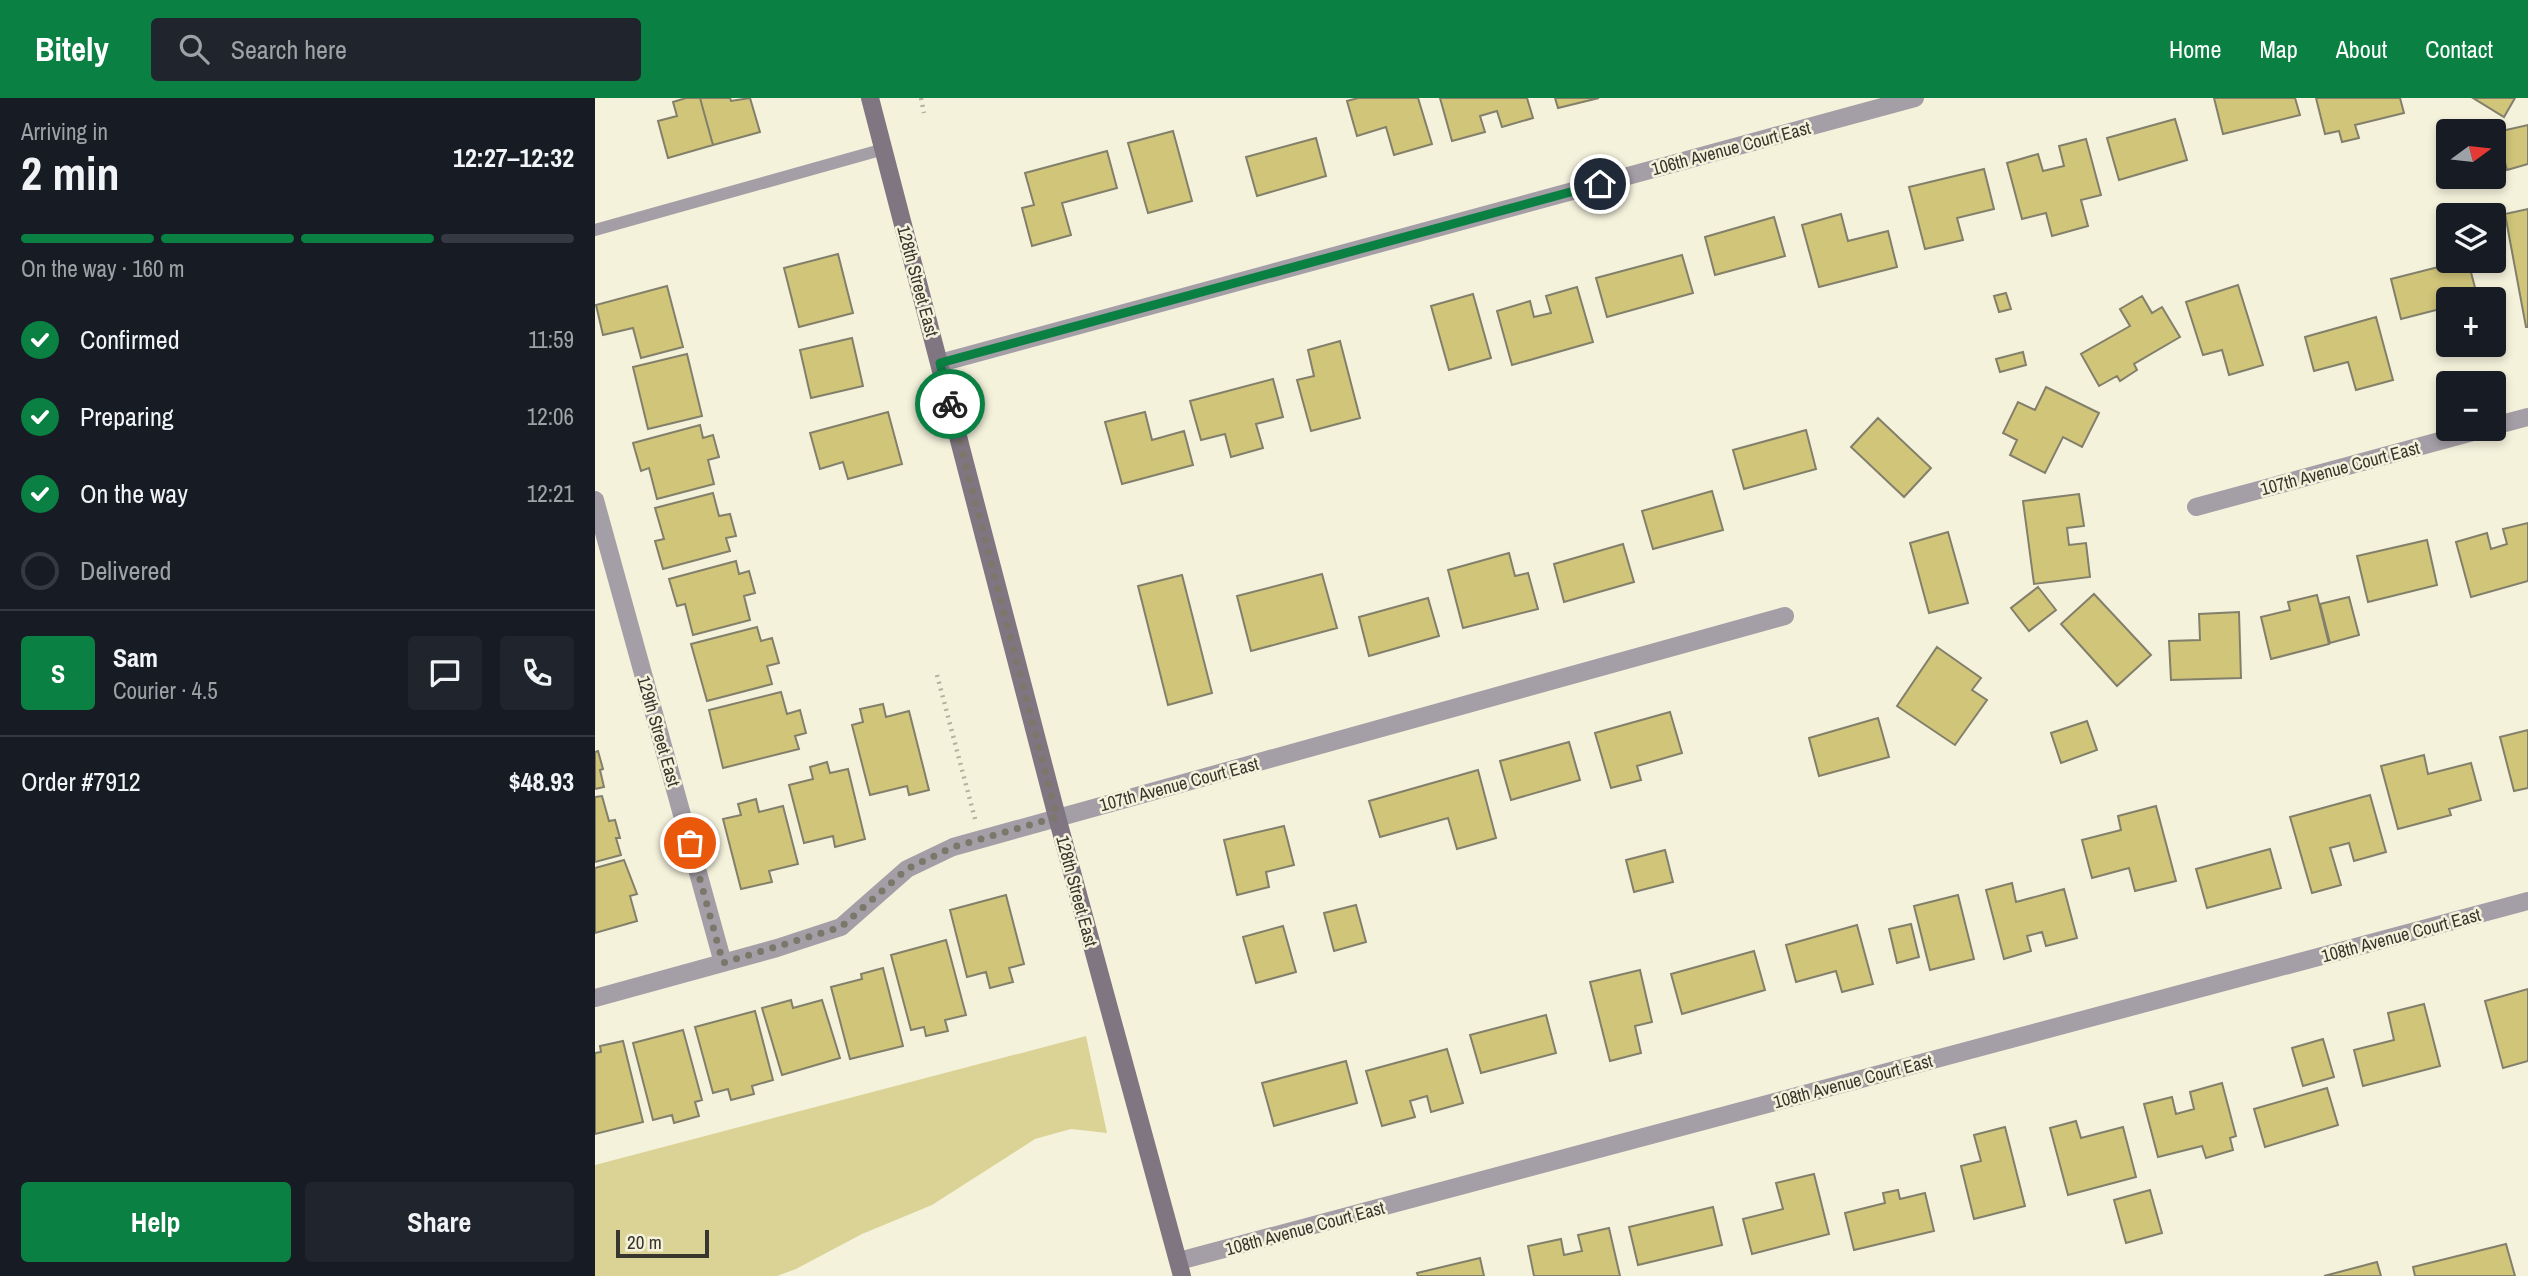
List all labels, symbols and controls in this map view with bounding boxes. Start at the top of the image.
search box [151,18,641,81]
text: Bitely [35,27,109,71]
icon: search [175,30,213,68]
text: Search here [231,32,347,67]
text: Home [2169,33,2221,65]
text: Map [2259,33,2298,65]
text: About [2336,33,2387,65]
text: Contact [2425,33,2493,65]
street label: 106th Avenue Court East [1649,115,1813,181]
text: Arriving in [21,116,108,147]
north arrow [2436,119,2506,189]
map controls [2436,119,2506,441]
text: 12:27–12:32 [453,140,574,175]
text: 2 min [21,142,120,204]
pin [1570,154,1630,214]
icon: home [1581,165,1619,203]
button: layers [2436,203,2506,273]
street label: 128th Street East [891,223,945,339]
text: On the way · 160 m [21,253,185,284]
button: + [2436,287,2506,357]
icon: check [21,321,59,359]
text: Confirmed [80,322,180,357]
text: 11:59 [528,324,574,355]
courier [915,369,985,439]
button: − [2436,371,2506,441]
icon: bike [931,385,969,423]
icon: check [21,398,59,436]
text: Preparing [80,399,174,434]
text: 12:06 [527,401,574,432]
street label: 107th Avenue Court East [2258,435,2422,501]
icon: check [21,475,59,513]
text: On the way [80,476,188,511]
text: 12:21 [527,478,574,509]
text: Delivered [80,553,171,588]
button: chat [408,636,482,710]
button: phone [500,636,574,710]
text: Sam [113,640,158,675]
text: S [51,656,65,691]
street label: 129th Street East [631,673,687,789]
text: Courier · 4.5 [113,675,218,706]
street label: 107th Avenue Court East [1097,751,1261,817]
text: Order #7912 [21,764,141,799]
text: $48.93 [509,764,574,799]
pin [660,813,720,873]
icon: bag [671,824,709,862]
street label: 128th Street East [1050,833,1104,949]
street label: 108th Avenue Court East [2319,902,2483,968]
street label: 108th Avenue Court East [1771,1048,1935,1114]
button: Help [21,1182,291,1262]
button: Share [305,1182,574,1262]
street label: 108th Avenue Court East [1223,1195,1387,1261]
scale bar [616,1227,709,1259]
text: 20 m [627,1229,662,1255]

